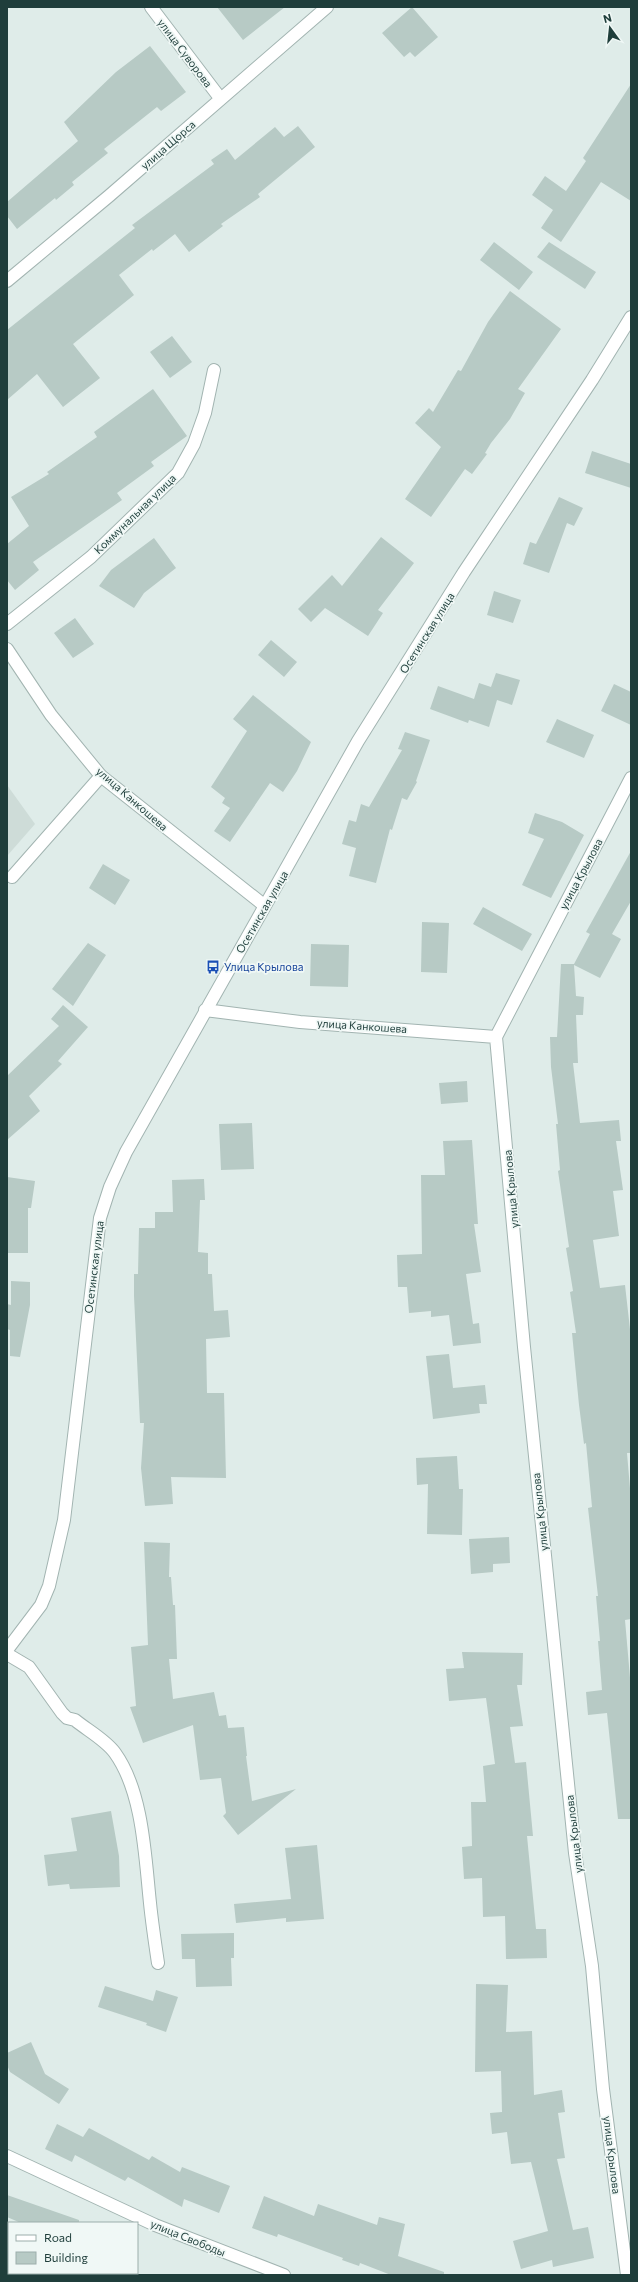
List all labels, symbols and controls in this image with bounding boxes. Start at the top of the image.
north arrow [590,8,630,48]
text: N [602,11,613,25]
street label: улица Суворова [155,16,215,89]
street label: улица Щорса [138,117,198,172]
street label: Коммунальная улица [91,471,178,556]
street label: Осетинская улица [396,590,457,676]
street label: улица Канкошева [94,764,171,833]
street label: улица Крылова [556,836,605,911]
street label: Осетинская улица [233,868,290,955]
bus stop icon: Улица Крылова [205,959,221,975]
place label: Улица Крылова [224,960,303,973]
street label: улица Канкошева [317,1016,407,1035]
street label: улица Крылова [501,1149,520,1229]
street label: Осетинская улица [81,1220,106,1314]
street label: улица Крылова [529,1472,550,1552]
street label: улица Крылова [562,1794,585,1874]
street label: улица Крылова [601,2115,624,2195]
street label: улица Свободы [149,2217,228,2259]
legend [8,2222,138,2274]
text: Road [44,2230,72,2244]
text: Building [44,2250,88,2264]

